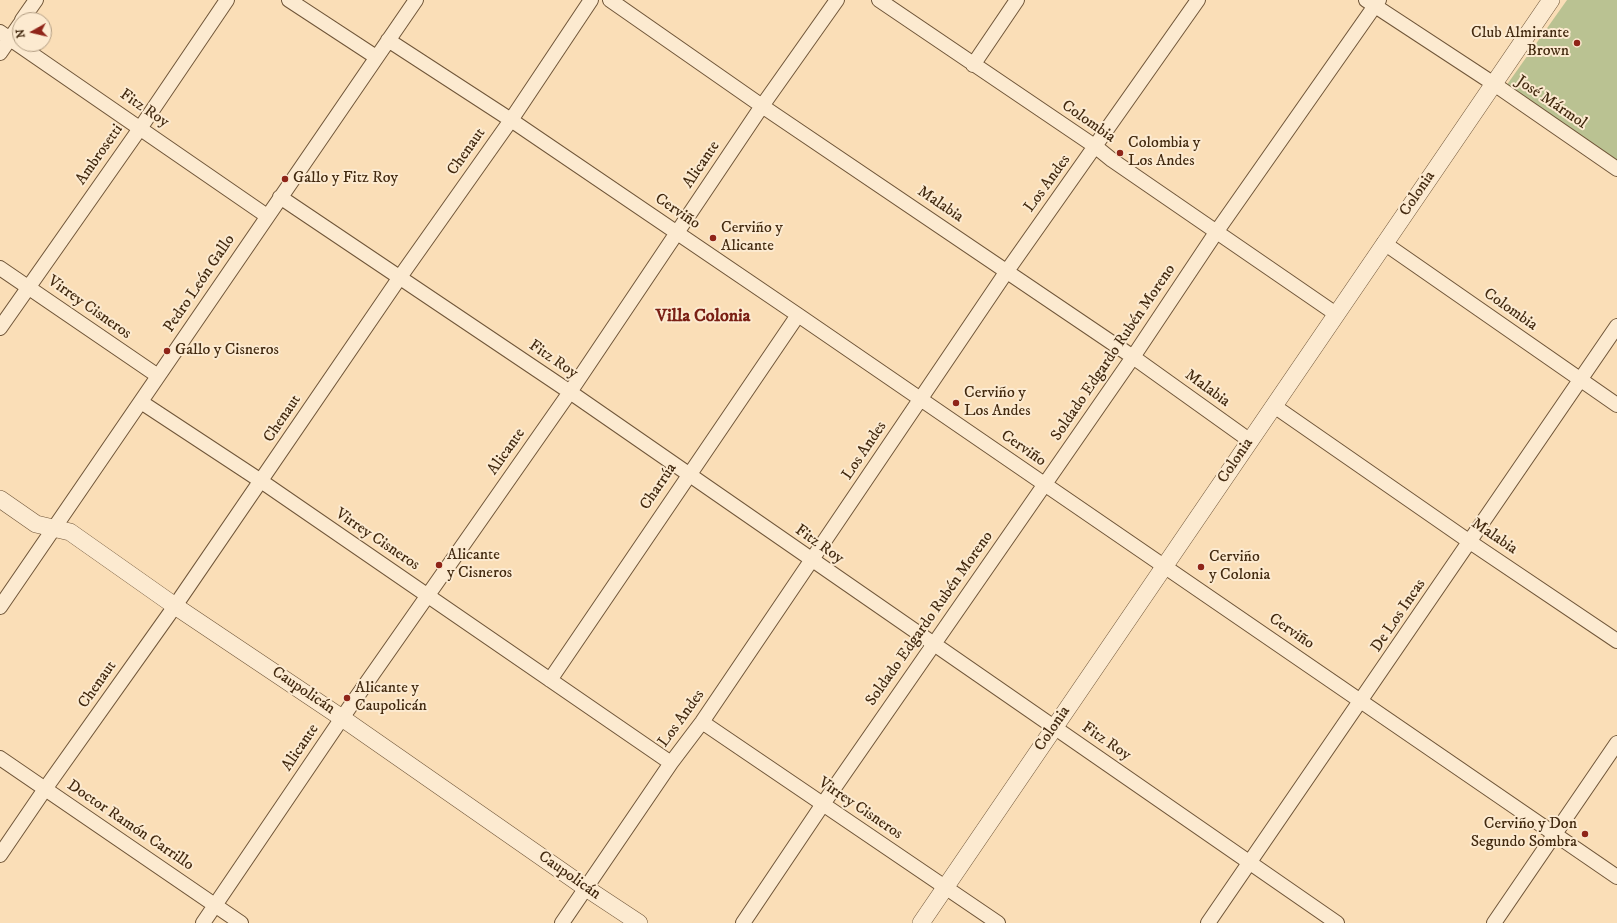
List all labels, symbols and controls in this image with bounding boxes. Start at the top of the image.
north arrow [12,12,52,52]
place label: Club Almirante Brown [1471,24,1569,62]
text: N [14,28,29,39]
marker: Club Almirante Brown [1572,38,1582,48]
street label: José Mármol [1512,72,1590,134]
street label: Fitz Roy [116,86,172,132]
street label: Colombia [1057,97,1119,147]
street label: Ambrosetti [72,121,128,189]
street label: Chenaut [444,125,490,179]
place label: Colombia y Los Andes [1128,134,1200,172]
street label: Alicante [679,138,725,192]
marker: Colombia y Los Andes [1115,148,1125,158]
street label: Los Andes [1021,151,1075,217]
street label: Colonia [1396,168,1440,220]
place label: Gallo y Fitz Roy [293,169,398,189]
marker: Gallo y Fitz Roy [280,174,290,184]
street label: Malabia [913,183,967,227]
street label: Cerviño [651,190,703,234]
place label: Cerviño y Alicante [721,219,783,257]
street label: Pedro León Gallo [160,231,240,337]
marker: Cerviño y Alicante [708,233,718,243]
street label: Soldado Edgardo Rubén Moreno [1048,261,1180,445]
street label: Virrey Cisneros [43,272,135,344]
street label: Colombia [1479,285,1541,335]
district label: Villa Colonia [656,306,750,328]
street label: Fitz Roy [525,337,581,383]
place label: Gallo y Cisneros [175,341,279,361]
marker: Gallo y Cisneros [162,346,172,356]
street label: Malabia [1181,366,1233,412]
place label: Cerviño y Los Andes [964,384,1031,422]
street label: Chenaut [260,391,306,447]
marker: Cerviño y Los Andes [951,398,961,408]
street label: Los Andes [838,418,892,484]
street label: Alicante [484,425,530,479]
street label: Cerviño [997,427,1049,471]
street label: Colonia [1214,435,1258,487]
street label: Charrúa [636,460,682,514]
street label: Virrey Cisneros [331,505,423,575]
street label: Malabia [1467,515,1521,559]
street label: Fitz Roy [791,521,847,569]
street label: Soldado Edgardo Rubén Moreno [862,528,998,710]
place label: Alicante y Cisneros [447,546,512,584]
place label: Cerviño y Colonia [1209,548,1270,586]
marker: Alicante y Cisneros [434,560,444,570]
marker: Cerviño y Colonia [1196,562,1206,572]
street label: De Los Incas [1368,576,1430,656]
street label: Cerviño [1265,610,1317,654]
street label: Chenaut [75,658,121,712]
street label: Caupolicán [268,663,338,719]
place label: Alicante y Caupolicán [355,679,427,717]
street label: Los Andes [655,686,709,752]
marker: Alicante y Caupolicán [342,693,352,703]
street label: Colonia [1031,703,1075,755]
street label: Fitz Roy [1078,719,1134,765]
street label: Alicante [278,721,324,775]
street label: Virrey Cisneros [814,774,906,844]
street label: Doctor Ramón Carrillo [63,776,197,876]
place label: Cerviño y Don Segundo Sombra [1471,815,1577,853]
marker: Cerviño y Don Segundo Sombra [1580,829,1590,839]
street label: Caupolicán [534,848,604,904]

